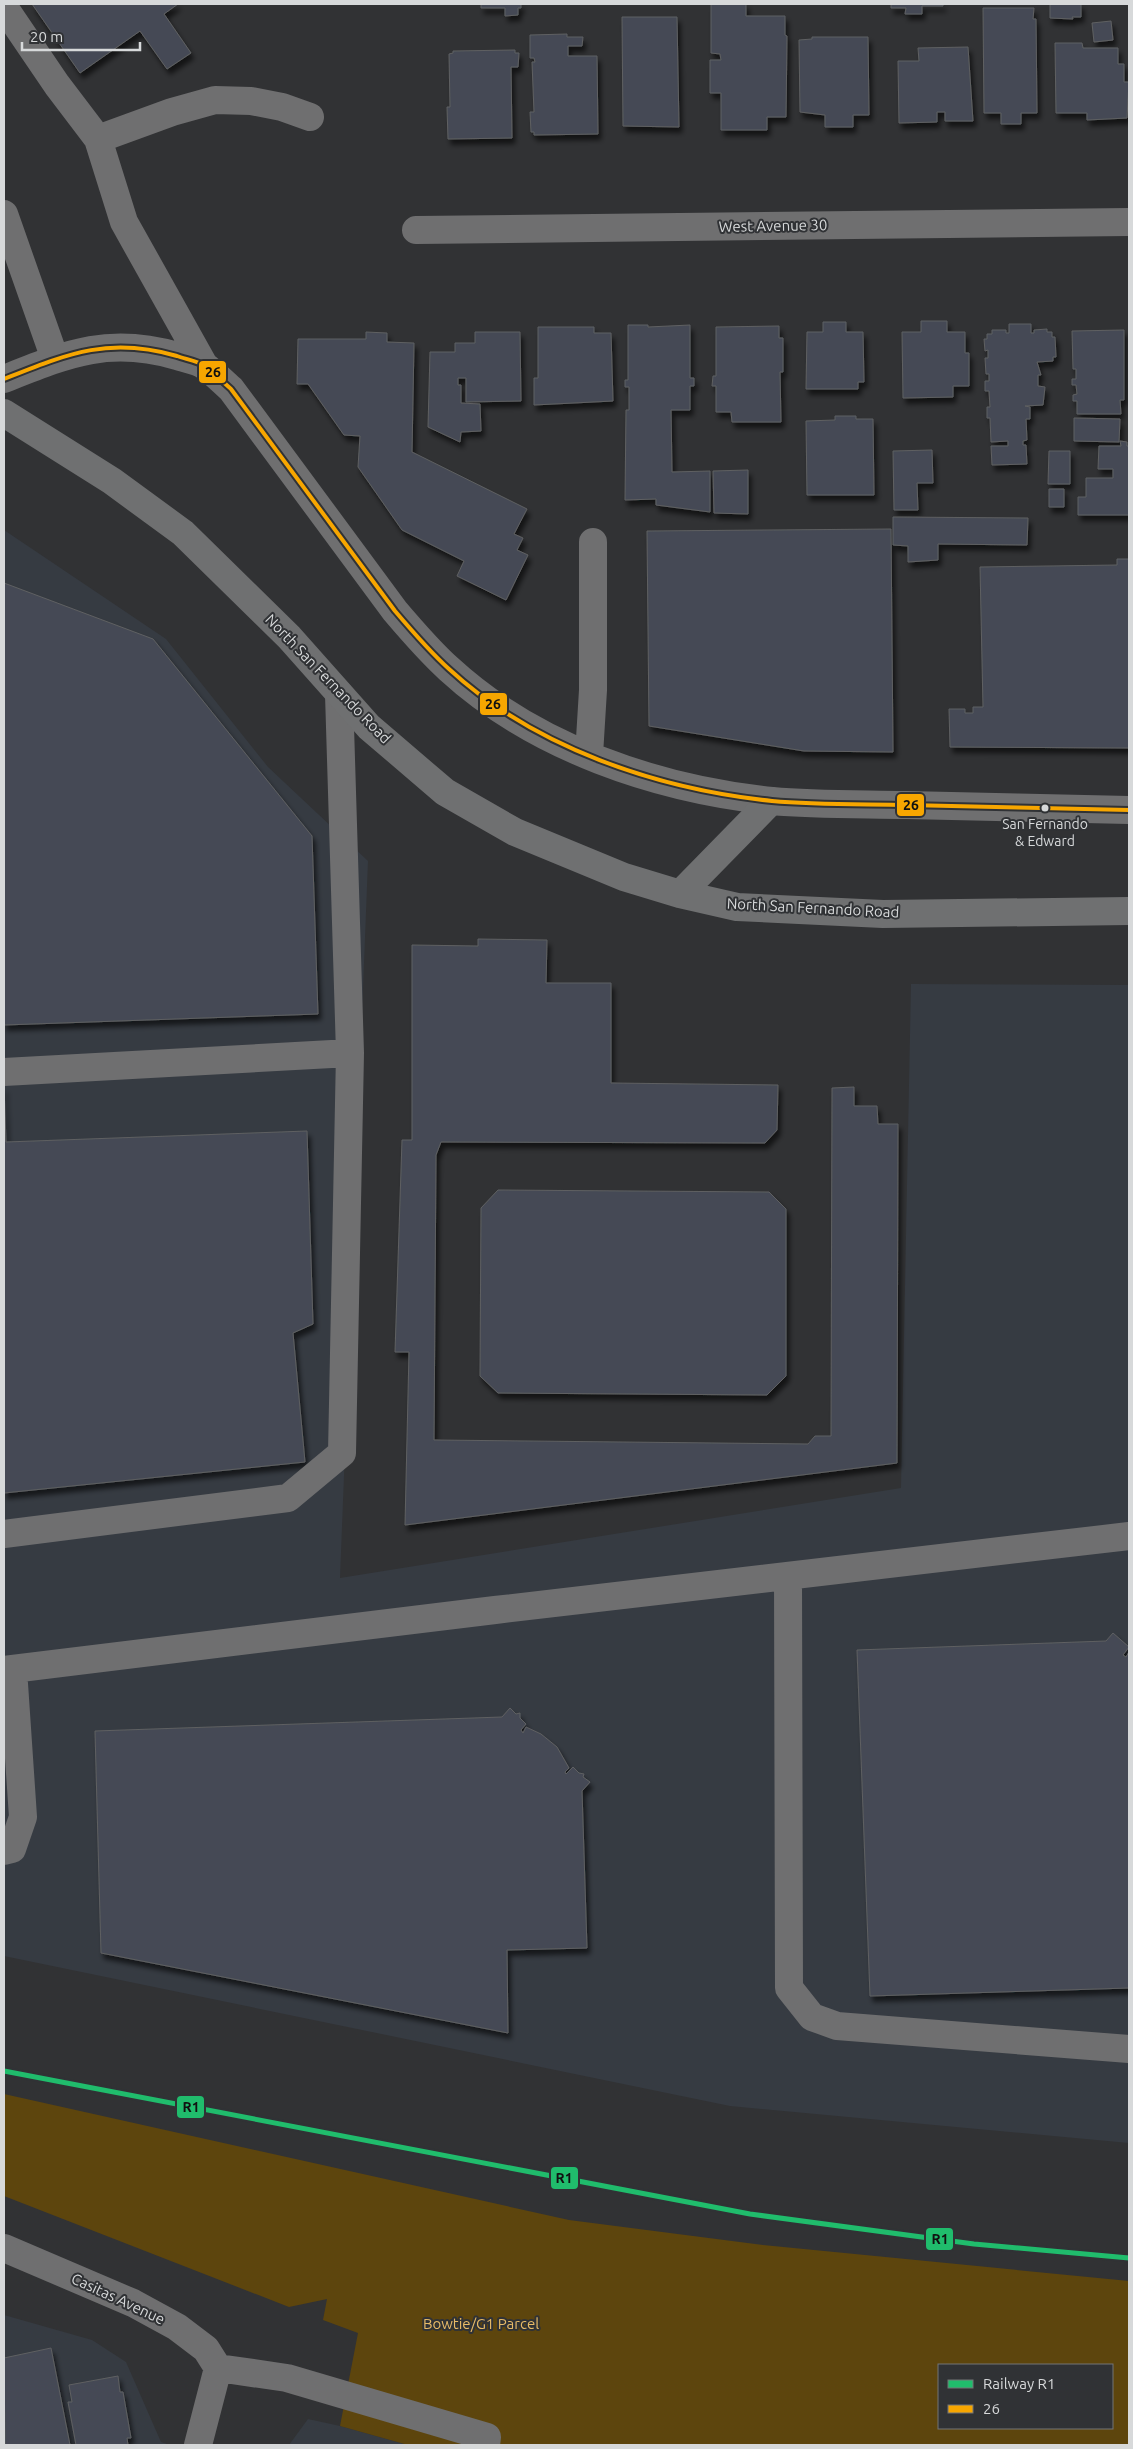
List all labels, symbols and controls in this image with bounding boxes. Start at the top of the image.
scale bar [22,20,140,52]
text: 20 m [30,28,63,45]
street label: West Avenue 30 [719,216,827,235]
line badge: 26 [198,360,227,384]
text: 26 [205,364,221,380]
street label: North San Fernando Road [262,611,395,747]
line badge: 26 [479,692,508,716]
text: 26 [485,696,501,712]
line badge: 26 [896,793,925,817]
text: 26 [903,797,919,813]
marker: San Fernando & Edward [1040,803,1050,813]
place label: San Fernando & Edward [1002,816,1088,849]
street label: North San Fernando Road [726,894,900,921]
line badge: R1 [176,2095,205,2119]
text: R1 [182,2099,200,2115]
line badge: R1 [550,2166,579,2190]
text: R1 [555,2170,573,2186]
line badge: R1 [925,2227,954,2251]
text: R1 [931,2231,949,2247]
street label: Casitas Avenue [69,2269,168,2328]
park label: Bowtie/G1 Parcel [423,2315,539,2332]
legend [938,2364,1113,2429]
text: Railway R1 [983,2375,1055,2392]
text: 26 [983,2400,1000,2417]

